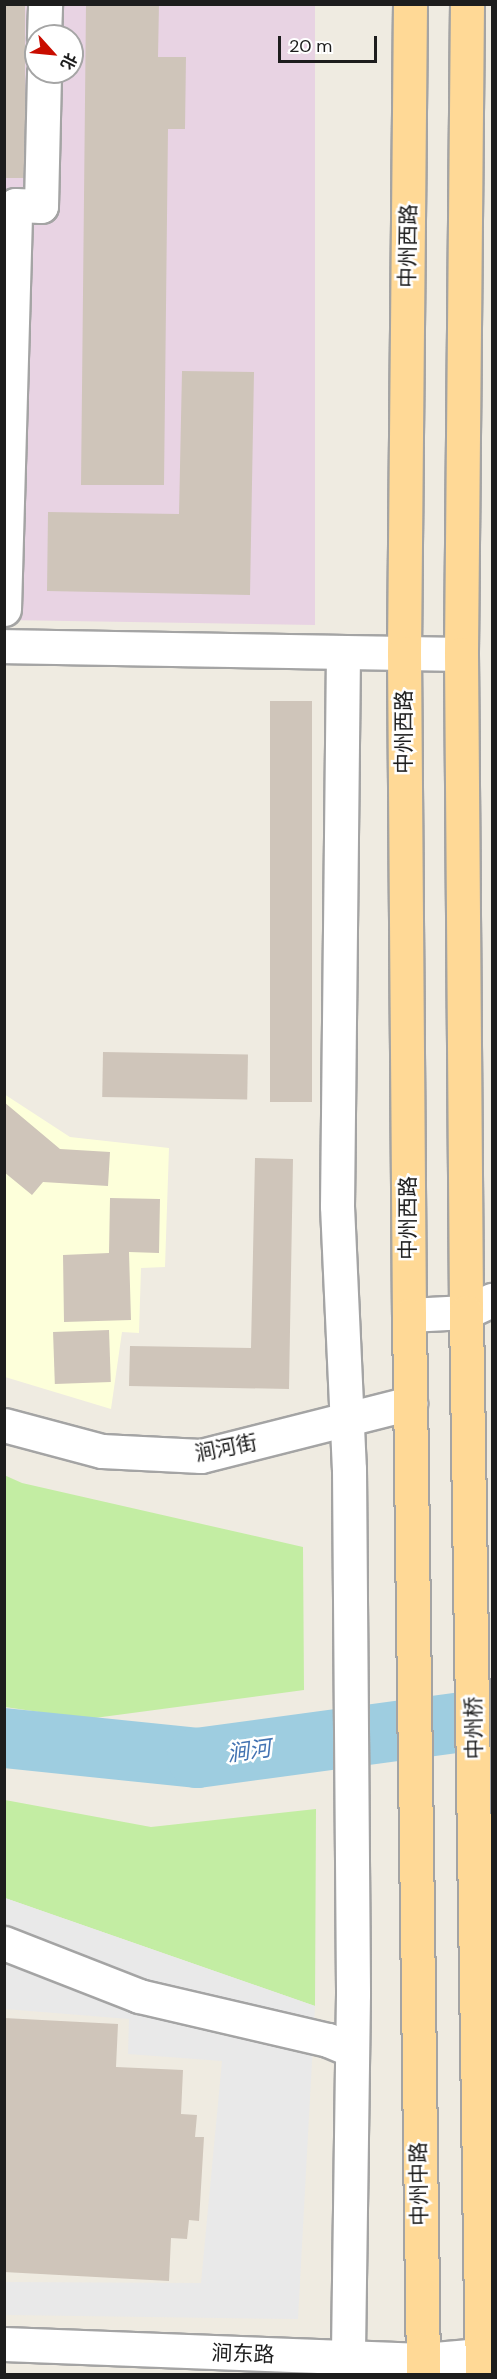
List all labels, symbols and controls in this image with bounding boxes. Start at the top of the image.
north arrow [24,24,84,84]
scale bar [281,24,380,62]
text: 20 m [289,34,332,58]
text: 北 [56,50,82,73]
street label: 中州西路 [395,204,421,288]
street label: 中州西路 [391,690,417,774]
street label: 中州西路 [395,1176,421,1260]
street label: 涧河街 [193,1430,259,1466]
street label: 中州桥 [461,1696,487,1760]
water label: 涧河 [225,1735,273,1767]
street label: 中州中路 [406,2142,432,2226]
street label: 涧东路 [211,2340,275,2368]

